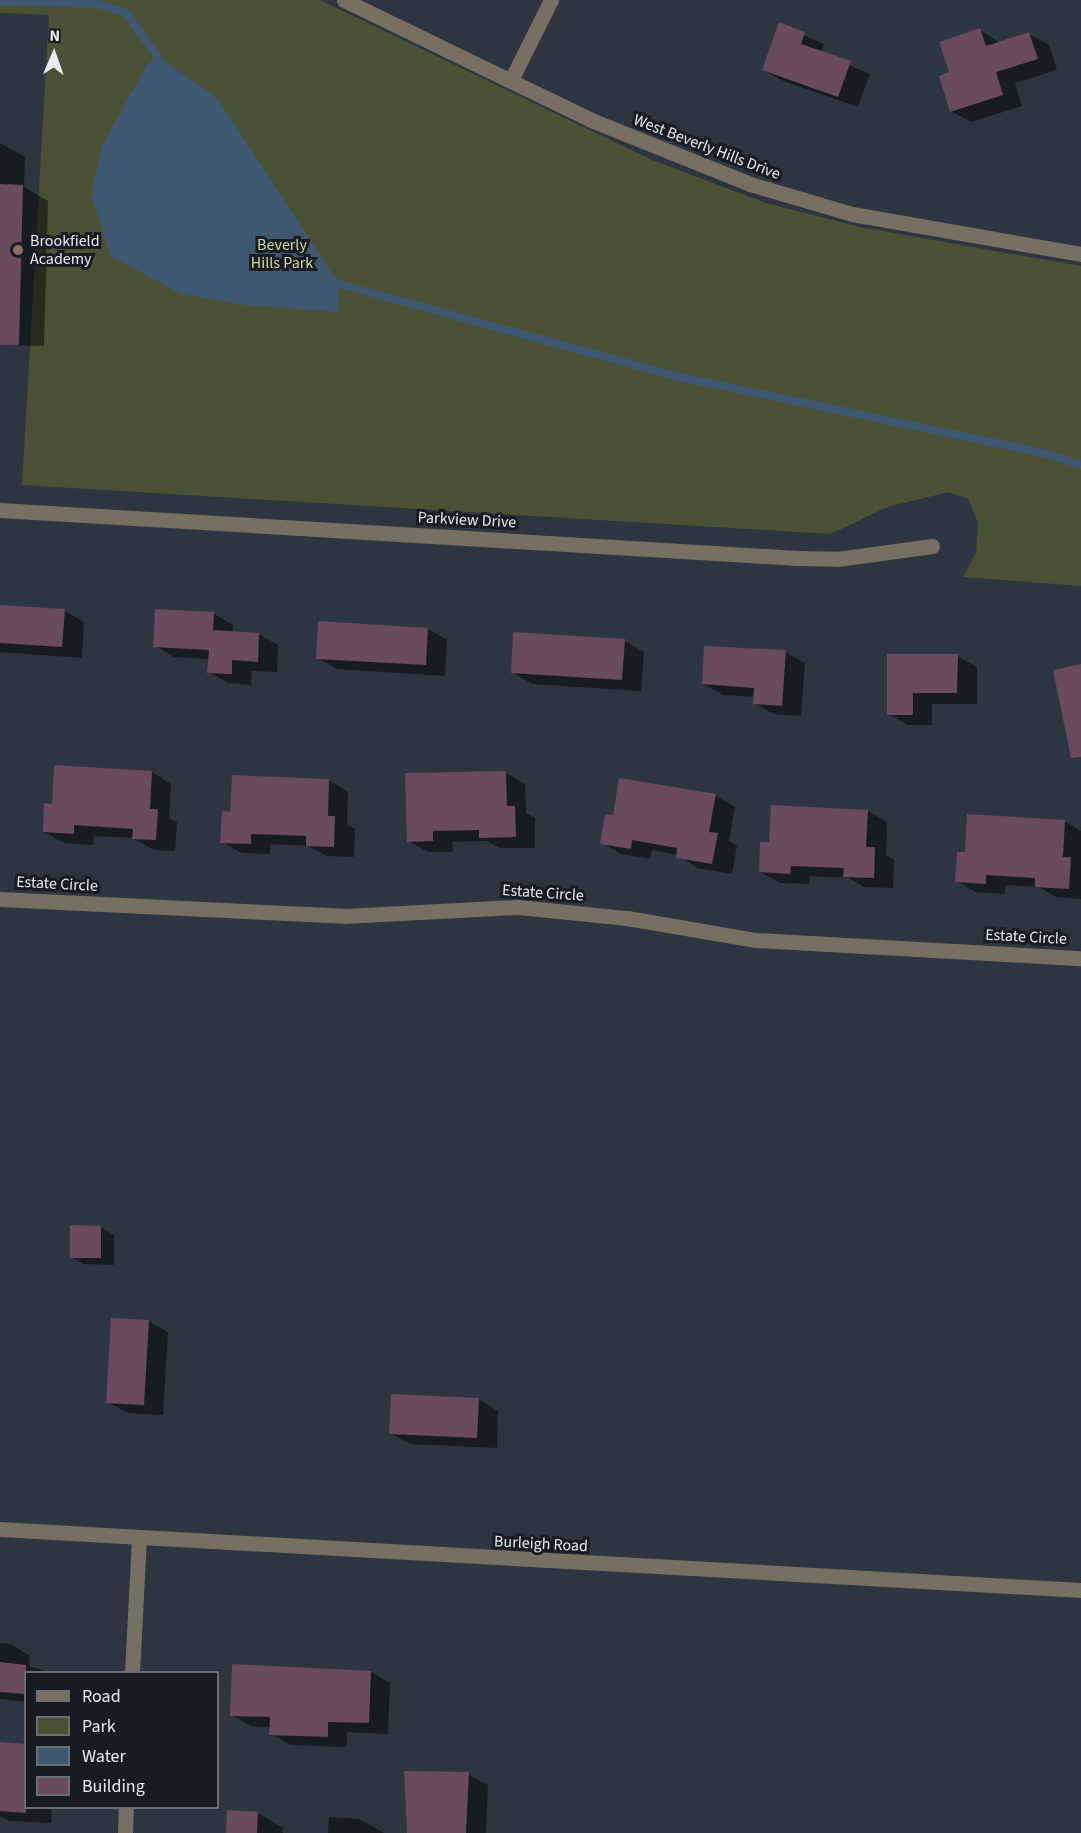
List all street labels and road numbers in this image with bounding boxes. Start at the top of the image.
street label: West Beverly Hills Drive [631,110,783,184]
street label: Parkview Drive [417,508,517,532]
street label: Estate Circle [16,872,98,896]
street label: Estate Circle [502,881,584,905]
street label: Estate Circle [985,925,1067,949]
street label: Burleigh Road [494,1532,588,1556]

